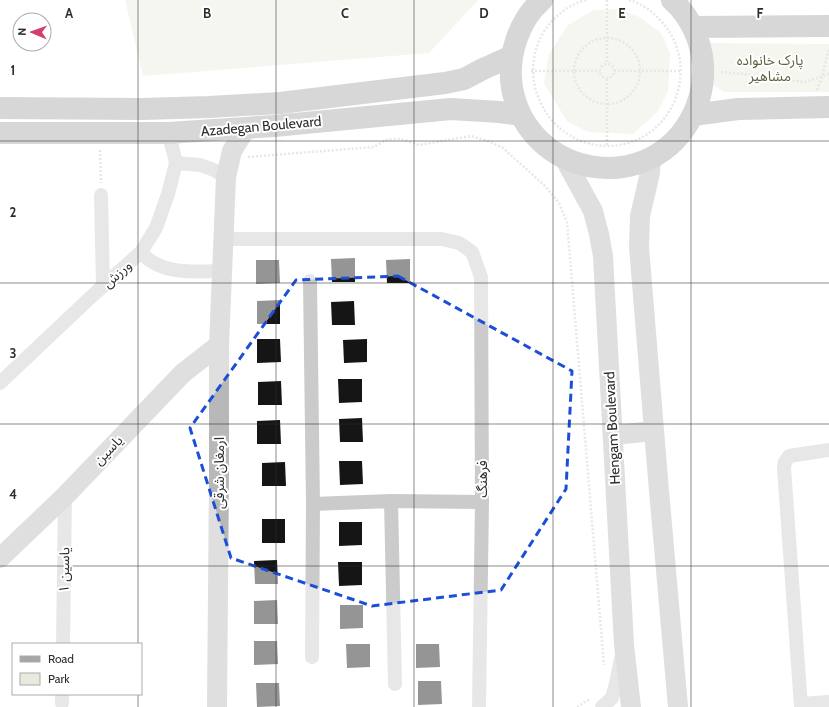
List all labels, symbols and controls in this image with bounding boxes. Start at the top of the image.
text: A [65,5,74,21]
text: B [203,5,211,21]
text: C [341,5,349,21]
text: D [479,5,489,21]
text: E [618,5,626,21]
text: F [757,5,764,21]
north arrow [12,12,52,52]
text: N [15,28,29,36]
park label: پارک خانواده مشاهیر [737,51,803,85]
text: 1 [11,62,15,78]
street label: Azadegan Boulevard [200,112,322,140]
text: 2 [10,204,17,220]
street label: ورزش [99,256,135,292]
text: 3 [9,345,17,361]
street label: Hengam Boulevard [600,371,624,485]
street label: یاسین [89,431,127,469]
street label: ارمغان شرقی [210,437,228,509]
street label: فرهنگ [473,460,491,498]
text: 4 [9,486,17,502]
street label: یاسین ۱ [55,547,73,593]
legend [12,643,142,695]
text: Road [48,651,74,666]
text: Park [48,671,70,686]

